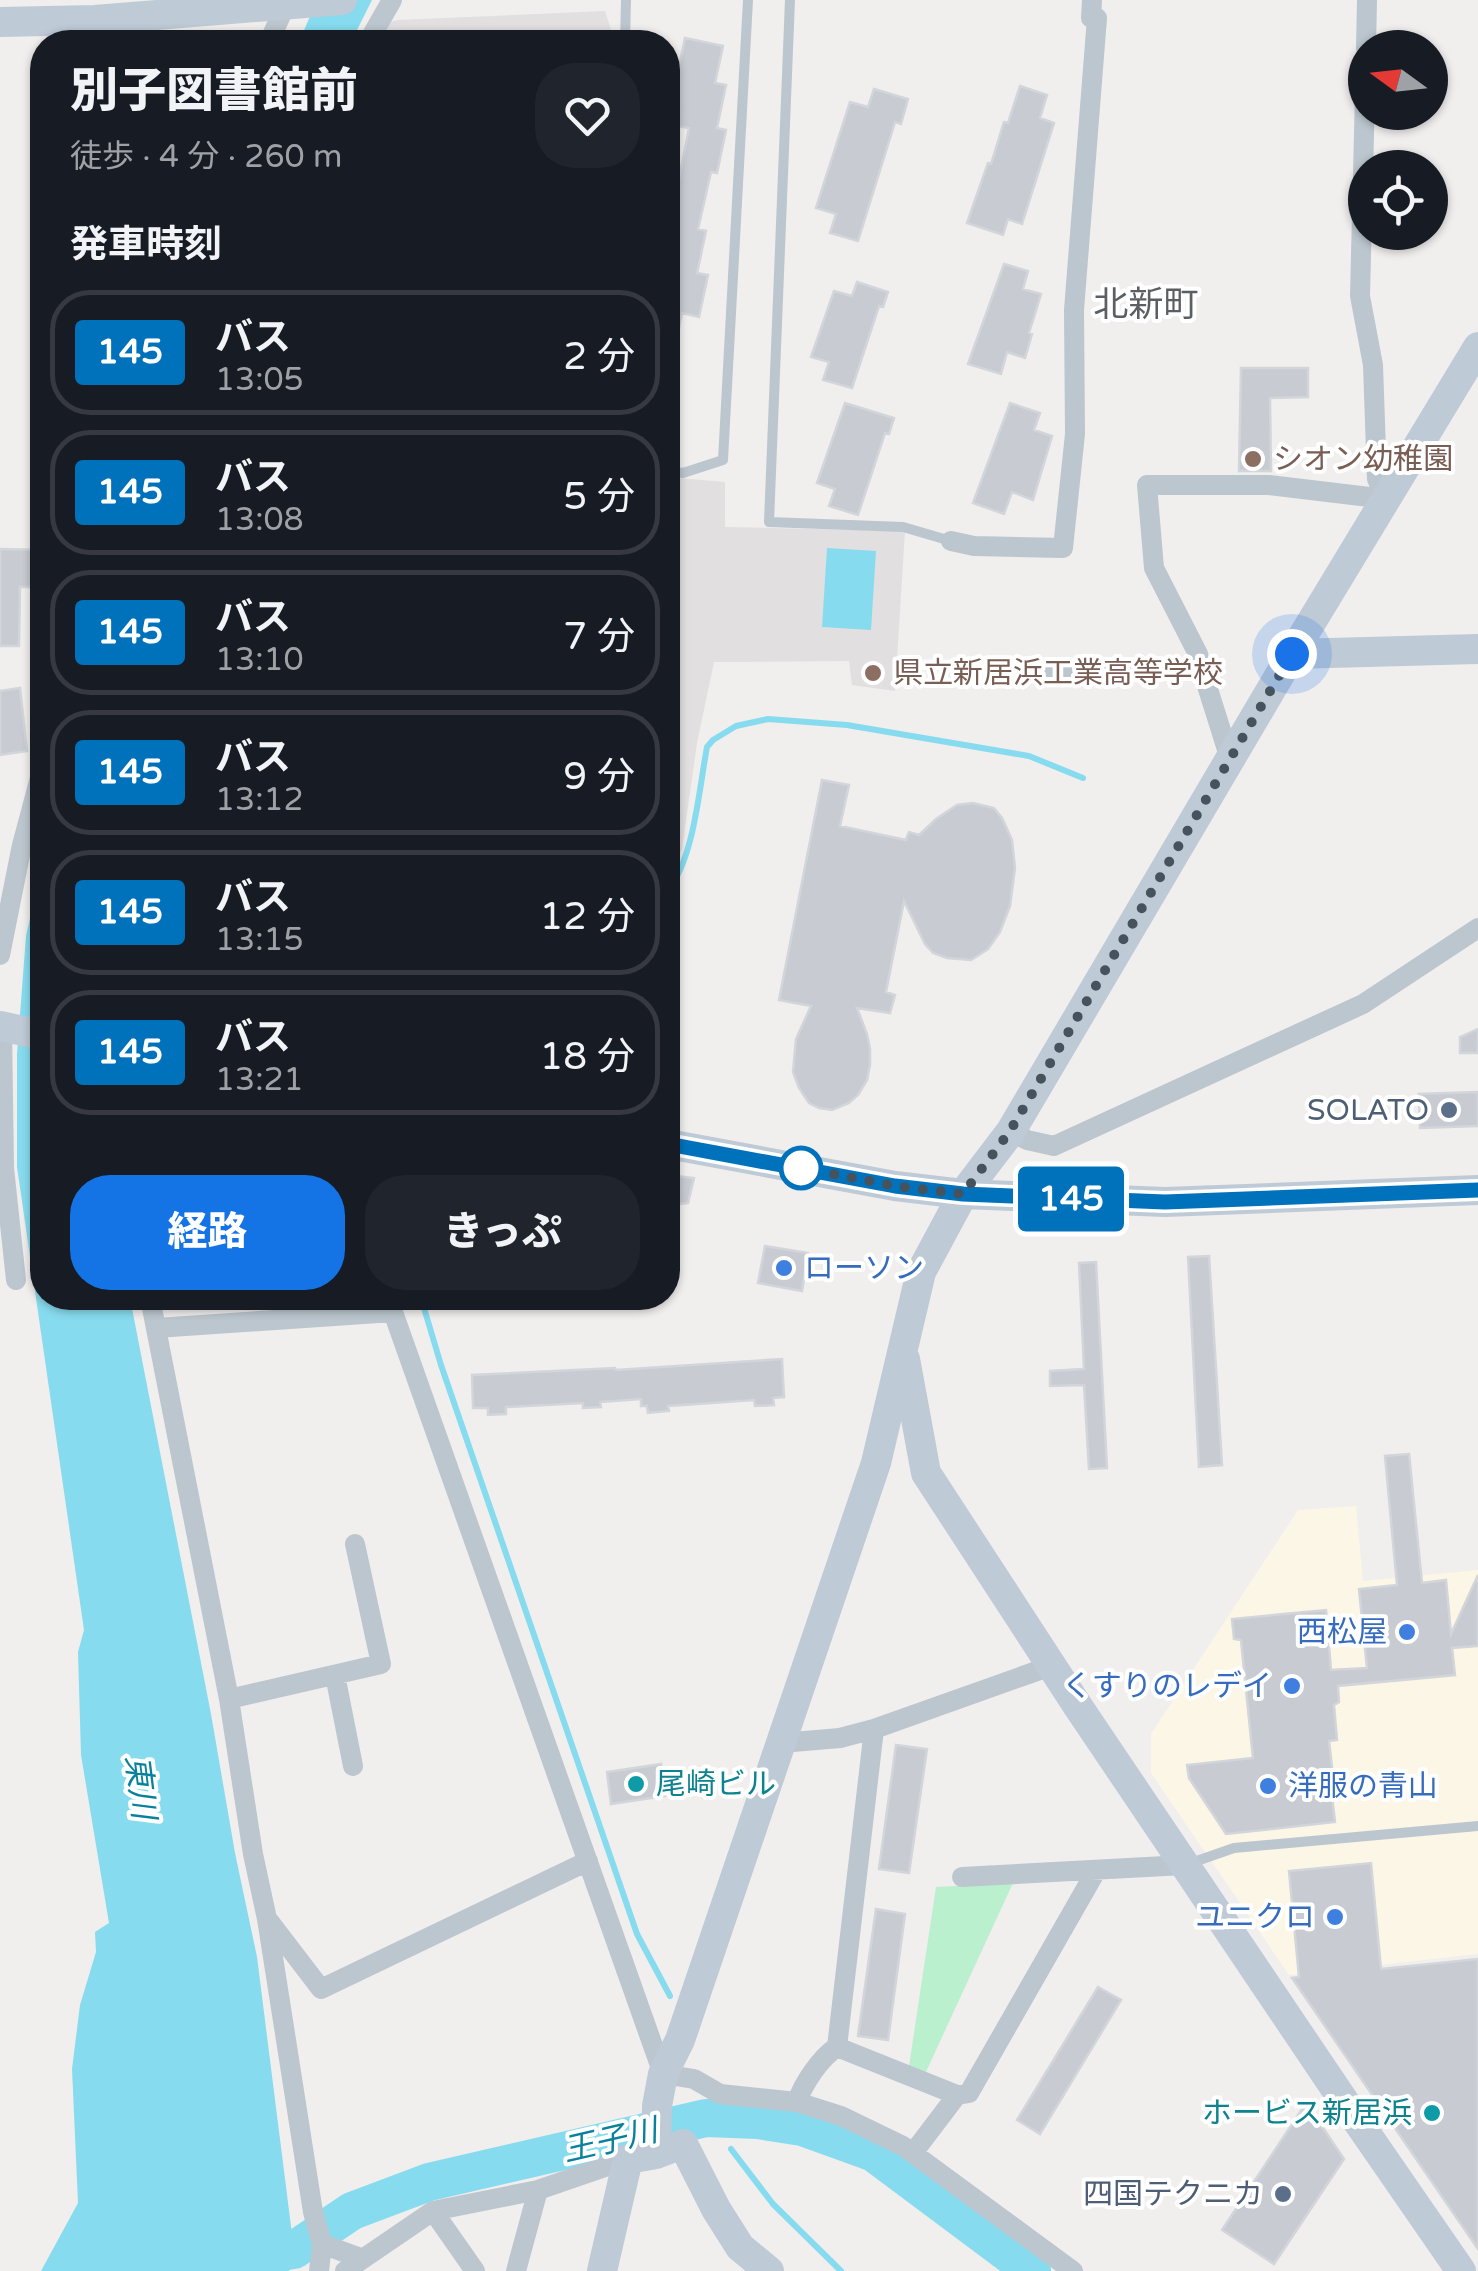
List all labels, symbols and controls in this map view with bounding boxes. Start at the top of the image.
north arrow [1348,30,1448,130]
map controls [1348,30,1448,250]
text: 別子図書館前 [70,63,358,121]
button: heart [535,63,640,168]
text: 徒歩 · 4 分 · 260 m [70,138,342,176]
button: locate [1348,150,1448,250]
text: 発車時刻 [70,222,222,268]
district label: 北新町 [1093,284,1199,326]
text: バス [215,315,291,361]
text: 145 [97,331,163,373]
text: 2 分 [563,334,635,380]
text: 13:05 [215,361,304,399]
place label: シオン幼稚園 [1273,441,1453,478]
marker: シオン幼稚園 [1242,448,1264,470]
text: バス [215,455,291,501]
text: 145 [97,471,163,513]
text: 5 分 [563,474,635,520]
text: 13:08 [215,501,304,539]
text: バス [215,595,291,641]
text: 145 [97,611,163,653]
text: 7 分 [563,614,635,660]
your location [1267,629,1317,679]
text: 13:10 [215,641,304,679]
place label: 県立新居浜工業高等学校 [893,655,1223,692]
marker: 県立新居浜工業高等学校 [862,662,884,684]
text: バス [215,735,291,781]
text: 145 [97,751,163,793]
text: 9 分 [563,754,635,800]
text: 13:12 [215,781,304,819]
text: バス [215,875,291,921]
text: 145 [97,891,163,933]
text: 12 分 [539,894,635,940]
text: 13:15 [215,921,304,959]
text: バス [215,1015,291,1061]
text: 145 [97,1031,163,1073]
text: 18 分 [539,1034,635,1080]
text: 13:21 [215,1061,304,1099]
place label: SOLATO [1307,1092,1429,1129]
marker: SOLATO [1438,1099,1460,1121]
unlabelled marker [780,1147,822,1189]
line badge: 145 [1014,1166,1128,1232]
button: 経路 [70,1175,345,1290]
button: きっぷ [365,1175,640,1290]
text: 145 [1038,1178,1104,1220]
place label: ローソン [804,1250,924,1287]
marker: ローソン [773,1257,795,1279]
place label: 西松屋 [1297,1614,1387,1651]
marker: 西松屋 [1396,1621,1418,1643]
place label: くすりのレデイ [1062,1668,1272,1705]
marker: くすりのレデイ [1281,1675,1303,1697]
water label: 東川 [117,1753,163,1824]
place label: 尾崎ビル [656,1766,776,1803]
place label: 洋服の青山 [1288,1768,1438,1805]
marker: 尾崎ビル [625,1773,647,1795]
marker: 洋服の青山 [1257,1775,1279,1797]
place label: ユニクロ [1195,1899,1315,1936]
marker: ユニクロ [1324,1906,1346,1928]
place label: ホービス新居浜 [1202,2095,1412,2132]
marker: ホービス新居浜 [1421,2102,1443,2124]
water label: 王子川 [559,2111,664,2170]
place label: 四国テクニカ [1083,2176,1263,2213]
marker: 四国テクニカ [1272,2183,1294,2205]

